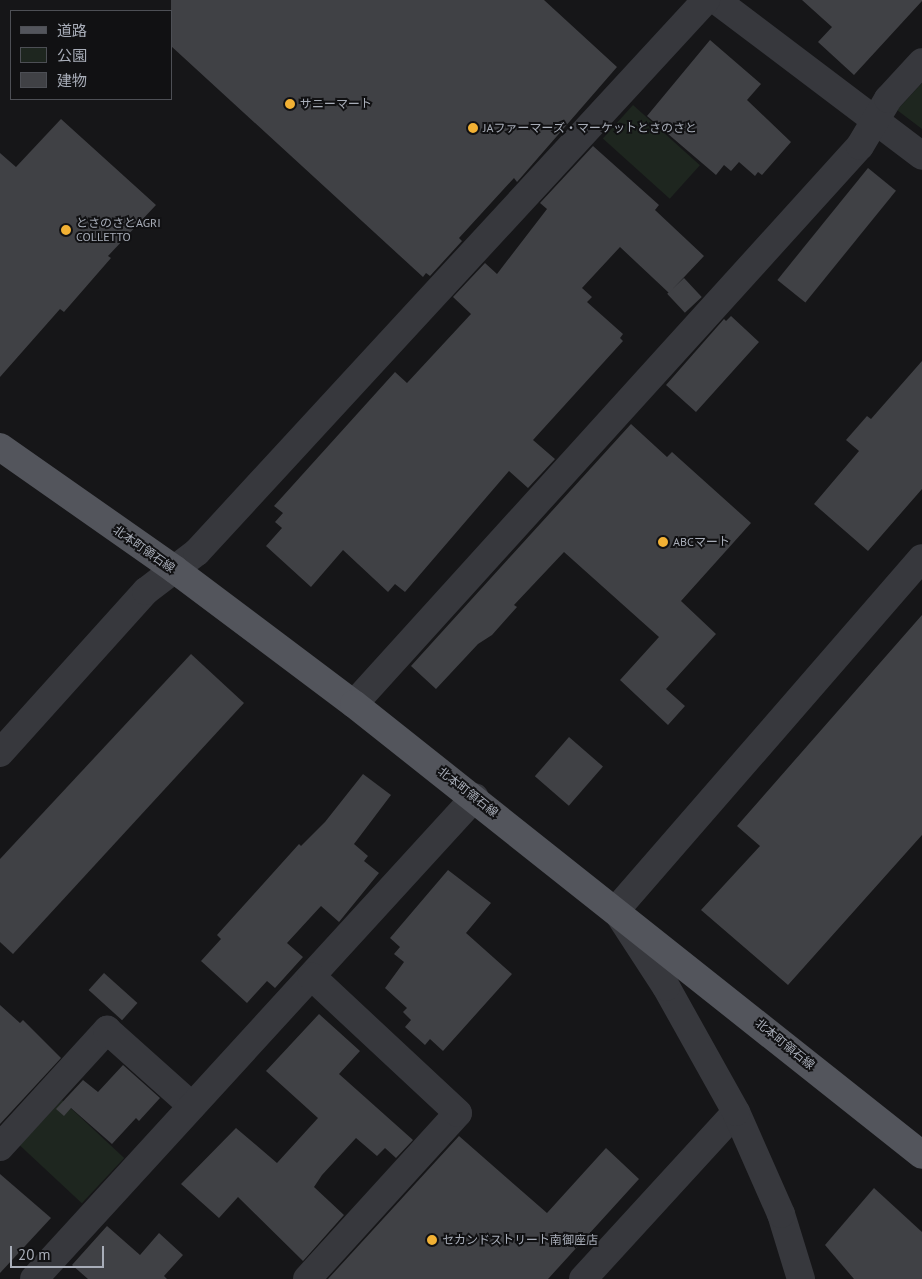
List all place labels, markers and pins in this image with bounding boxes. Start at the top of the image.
place label: サニーマート [300,97,372,111]
marker: サニーマート [284,98,296,110]
place label: JAファーマーズ・マーケットとさのさと [483,121,698,135]
marker: JAファーマーズ・マーケットとさのさと [467,122,479,134]
place label: とさのさとAGRI COLLETTO [76,216,161,244]
marker: とさのさとAGRI COLLETTO [60,224,72,236]
place label: ABCマート [673,535,730,549]
marker: ABCマート [657,536,669,548]
place label: セカンドストリート南御座店 [442,1233,598,1247]
marker: セカンドストリート南御座店 [426,1234,438,1246]

